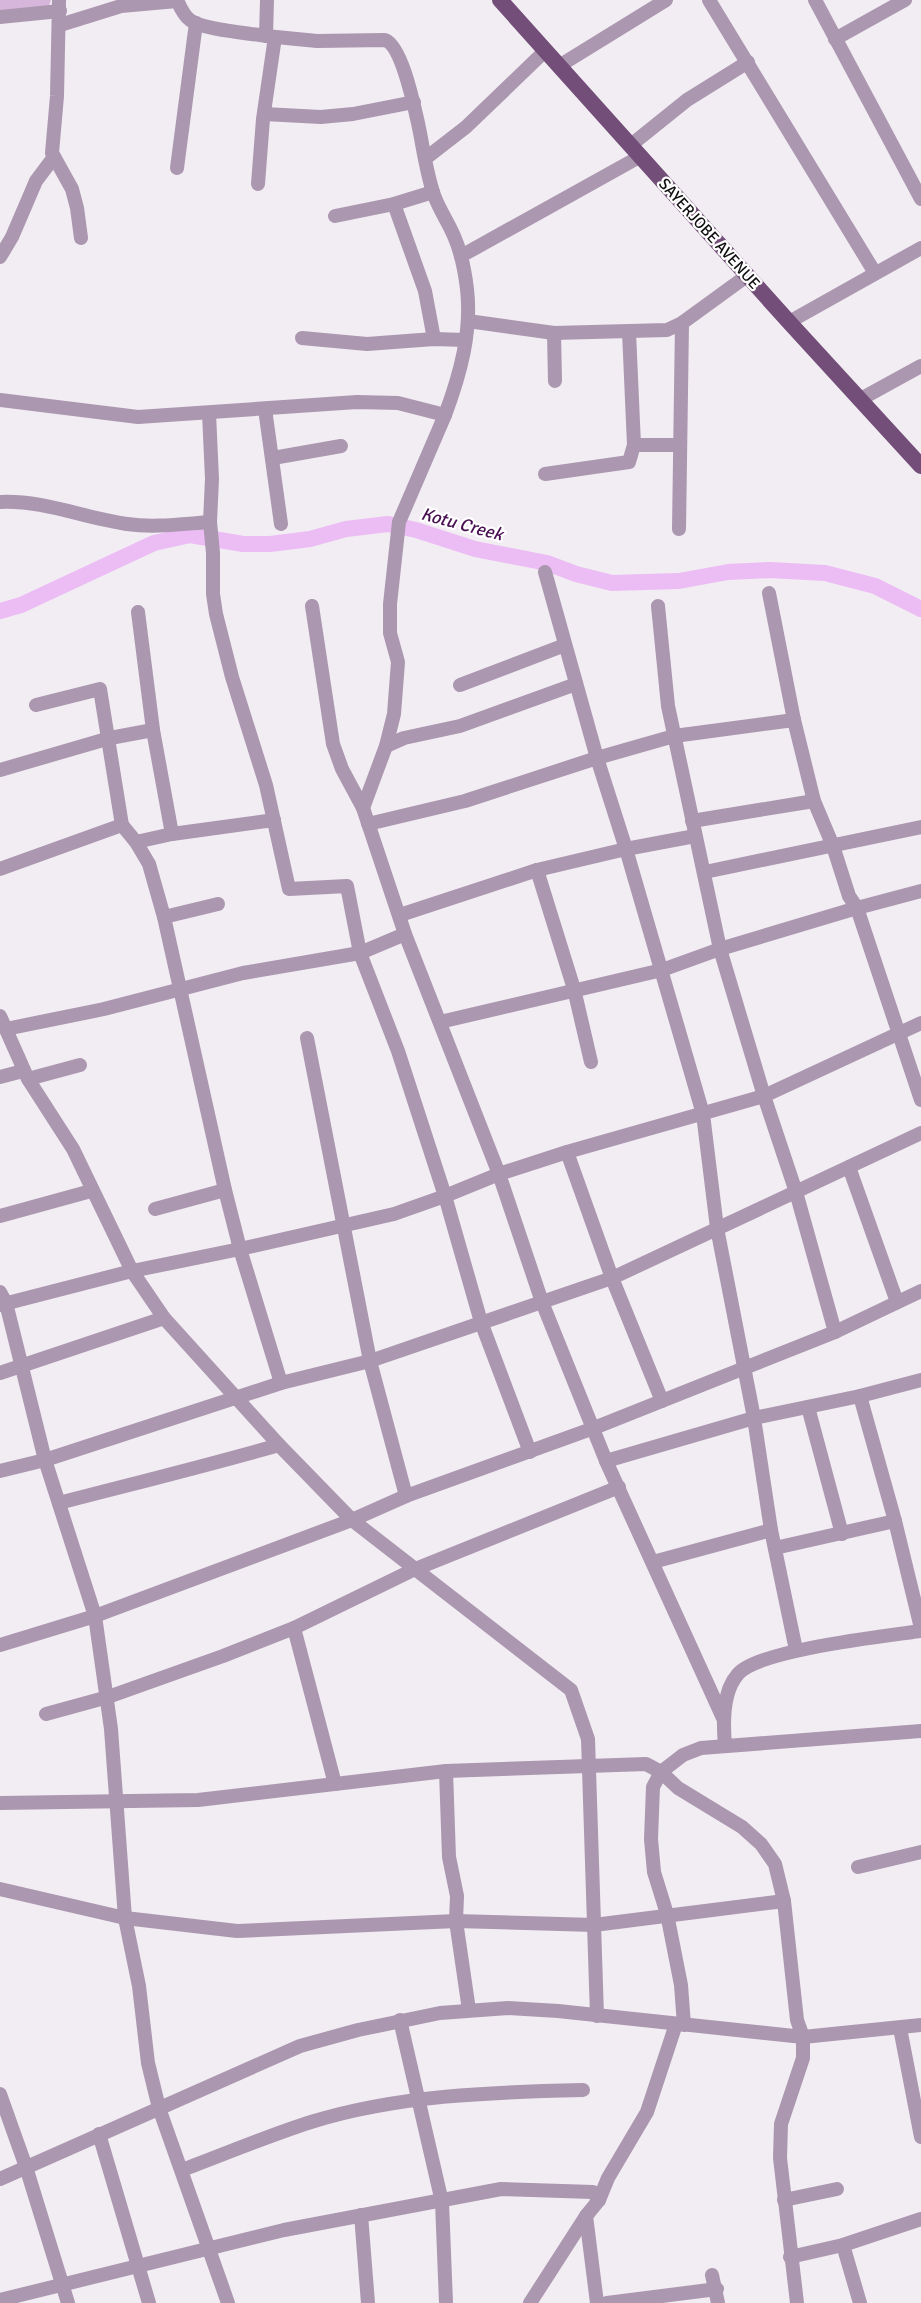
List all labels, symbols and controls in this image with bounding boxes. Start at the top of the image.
street label: SAYERJOBE AVENUE [654,174,764,293]
water label: Kotu Creek [419,503,507,546]

